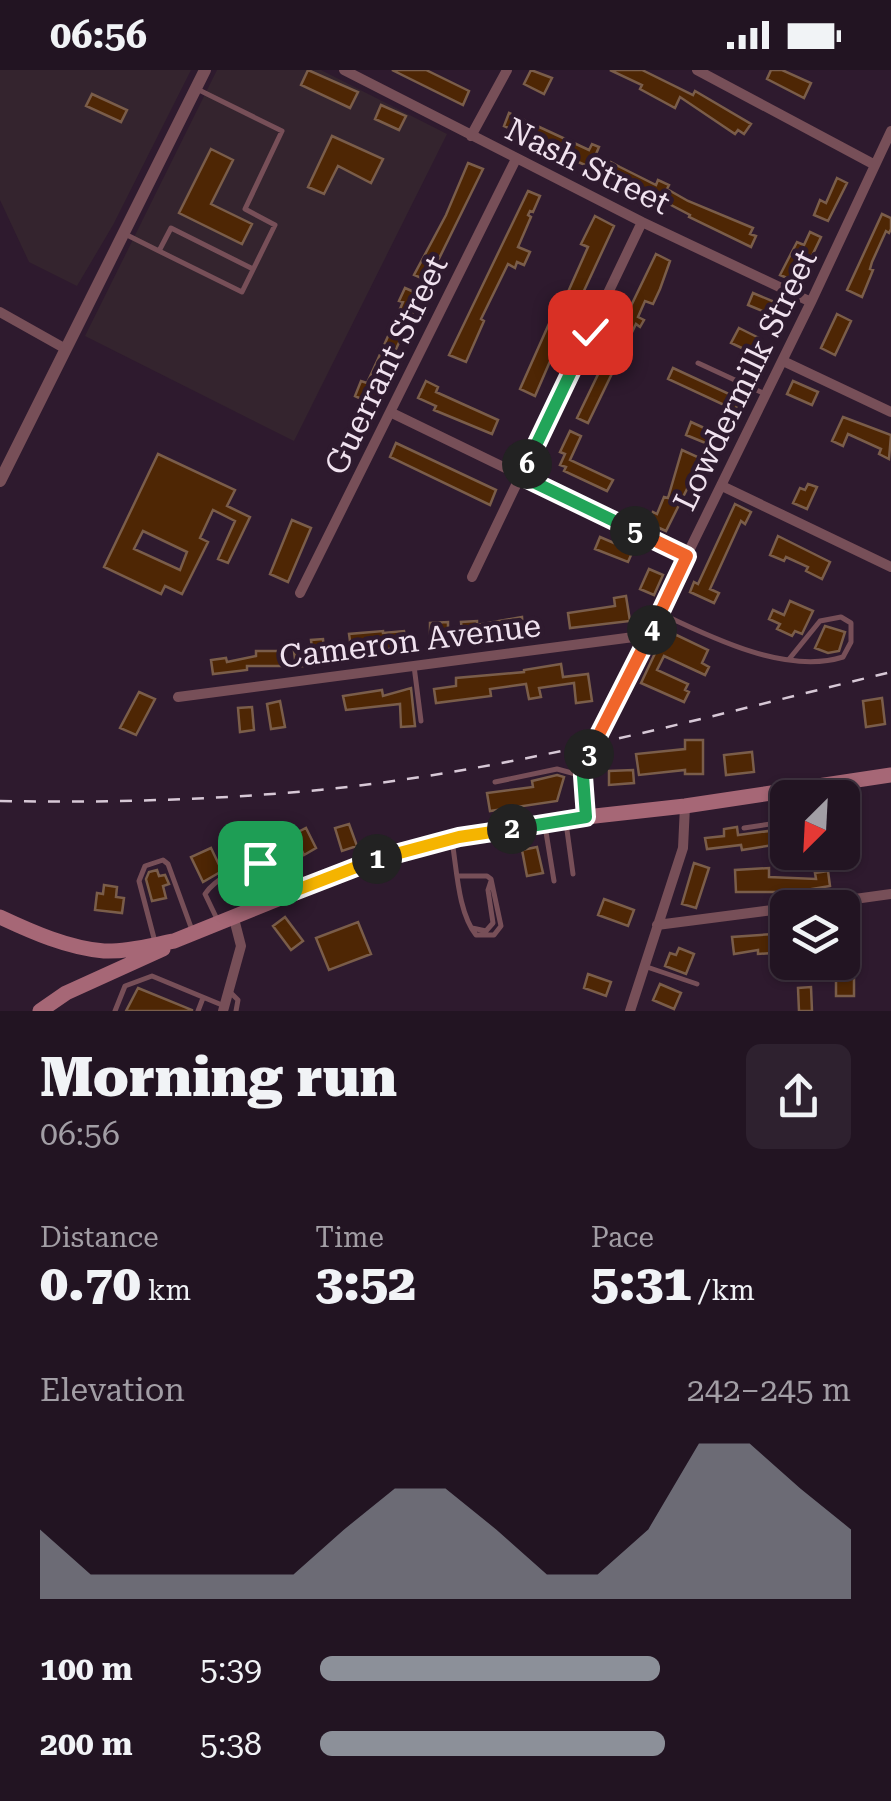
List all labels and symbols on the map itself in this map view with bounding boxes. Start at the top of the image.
street label: Nash Street [500,110,676,222]
street label: Lowdermilk Street [665,243,825,517]
street label: Guerrant Street [317,249,455,481]
pin [548,290,633,375]
pin: 6 [502,439,552,489]
pin: 5 [610,506,660,556]
pin: 4 [627,605,677,655]
street label: Cameron Avenue [277,606,543,676]
pin: 3 [564,729,614,779]
north arrow [770,780,860,870]
pin: 2 [487,804,537,854]
pin [218,821,303,906]
pin: 1 [352,834,402,884]

